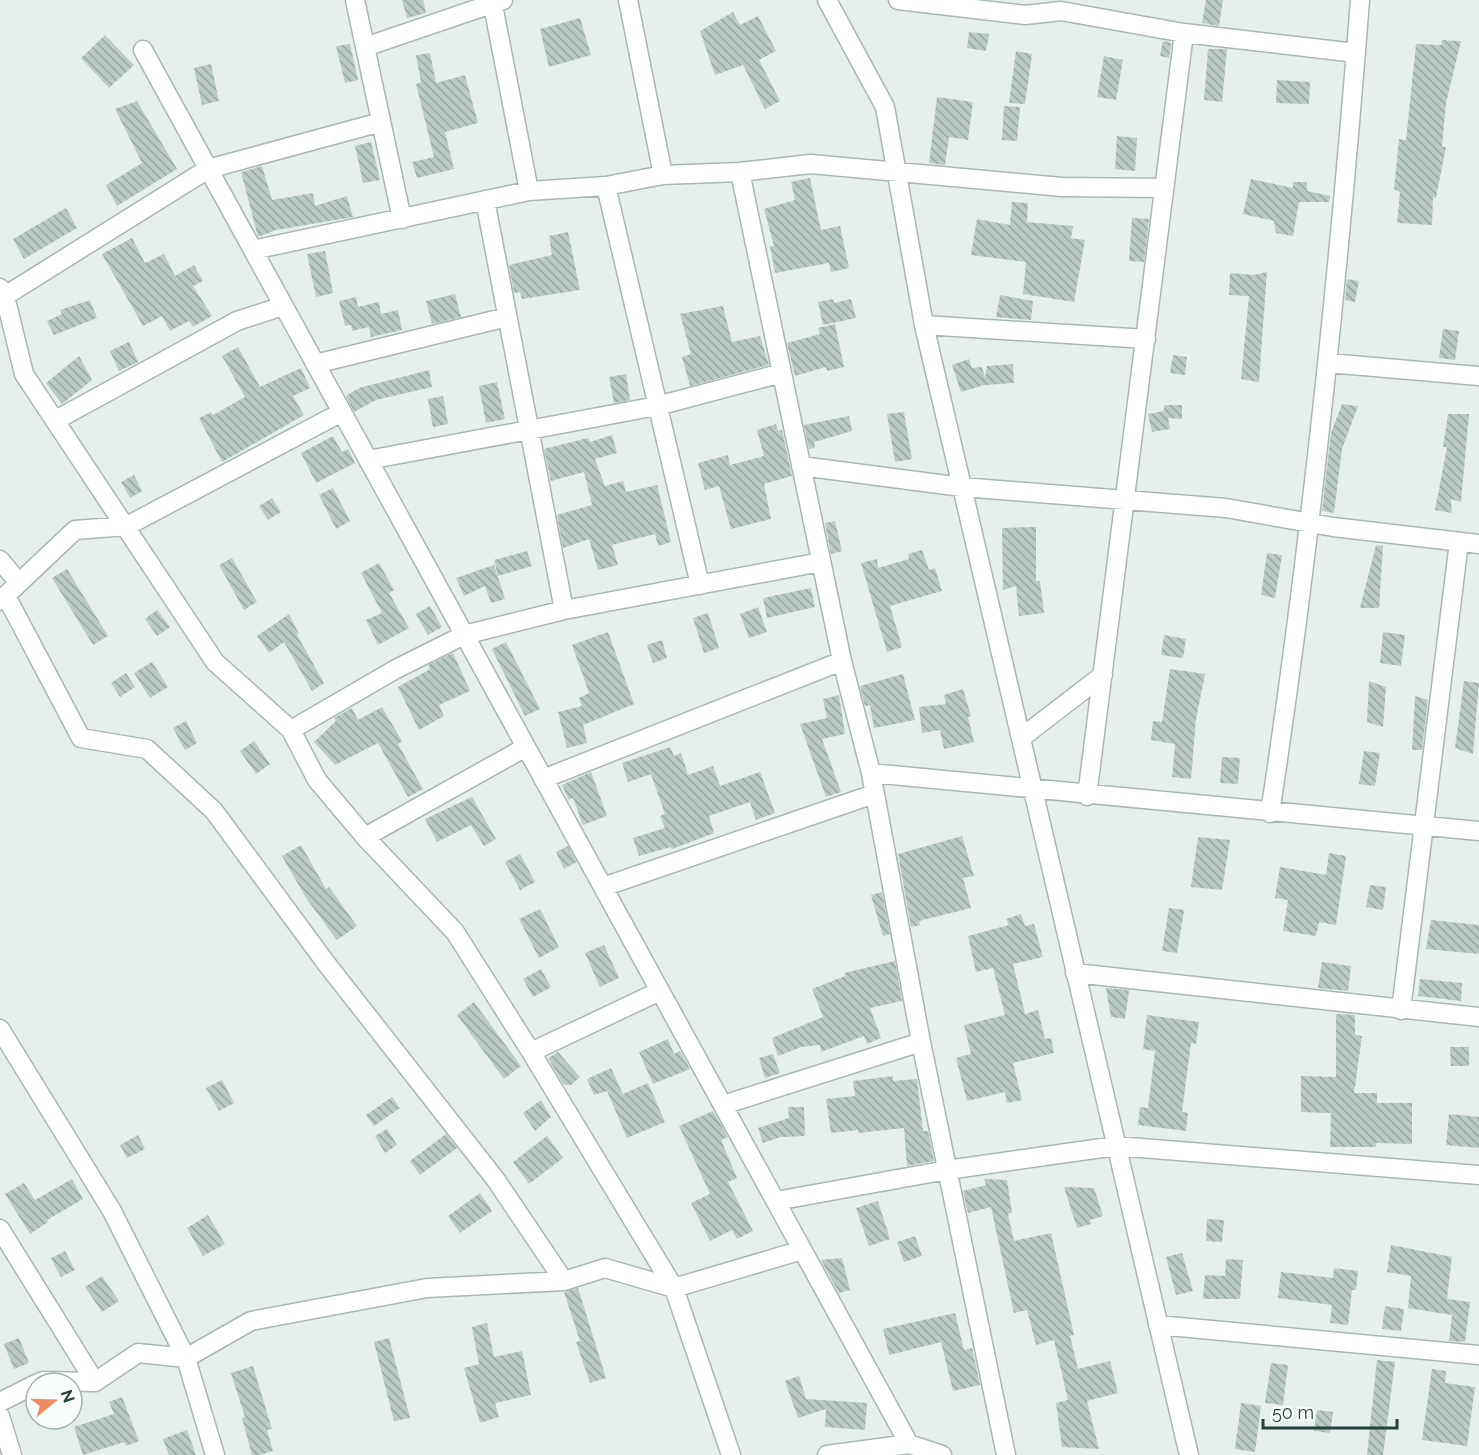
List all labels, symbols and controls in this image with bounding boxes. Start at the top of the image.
north arrow [24,1371,84,1431]
text: N [57,1387,79,1405]
scale bar [1263,1392,1396,1430]
text: 50 m [1272,1402,1314,1423]

